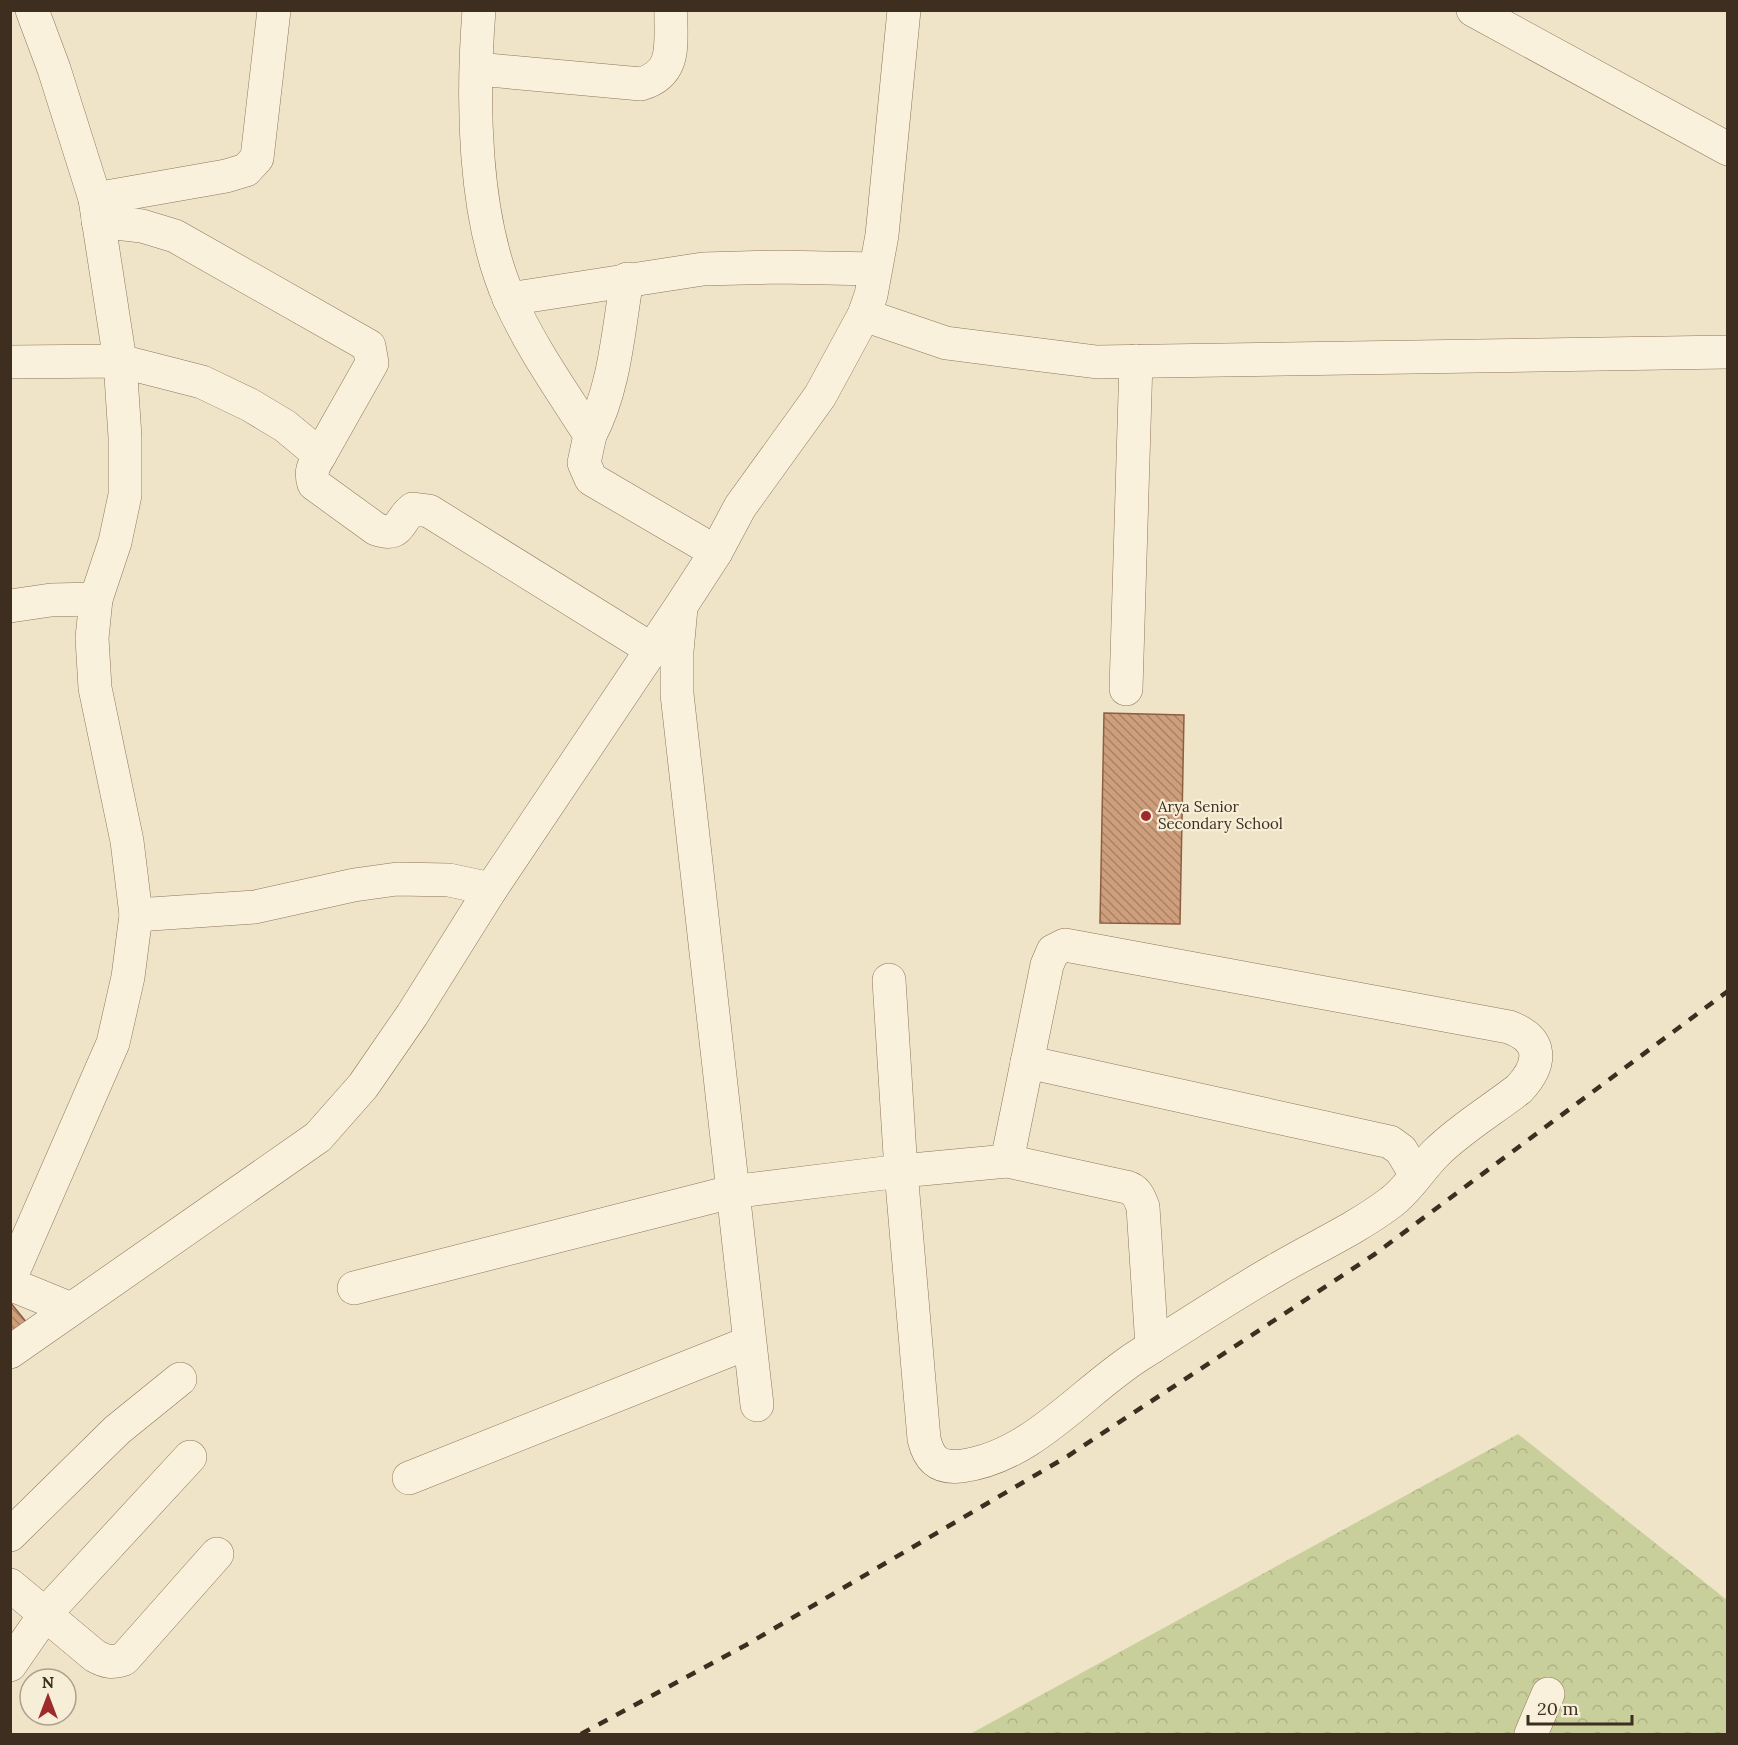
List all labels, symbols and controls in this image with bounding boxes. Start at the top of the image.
place label: Arya Senior Secondary School [1157,797,1283,833]
marker: Arya Senior Secondary School [1139,809,1153,823]
north arrow [18,1667,78,1727]
text: N [42,1672,54,1692]
scale bar [1528,1688,1632,1726]
text: 20 m [1537,1697,1579,1720]

